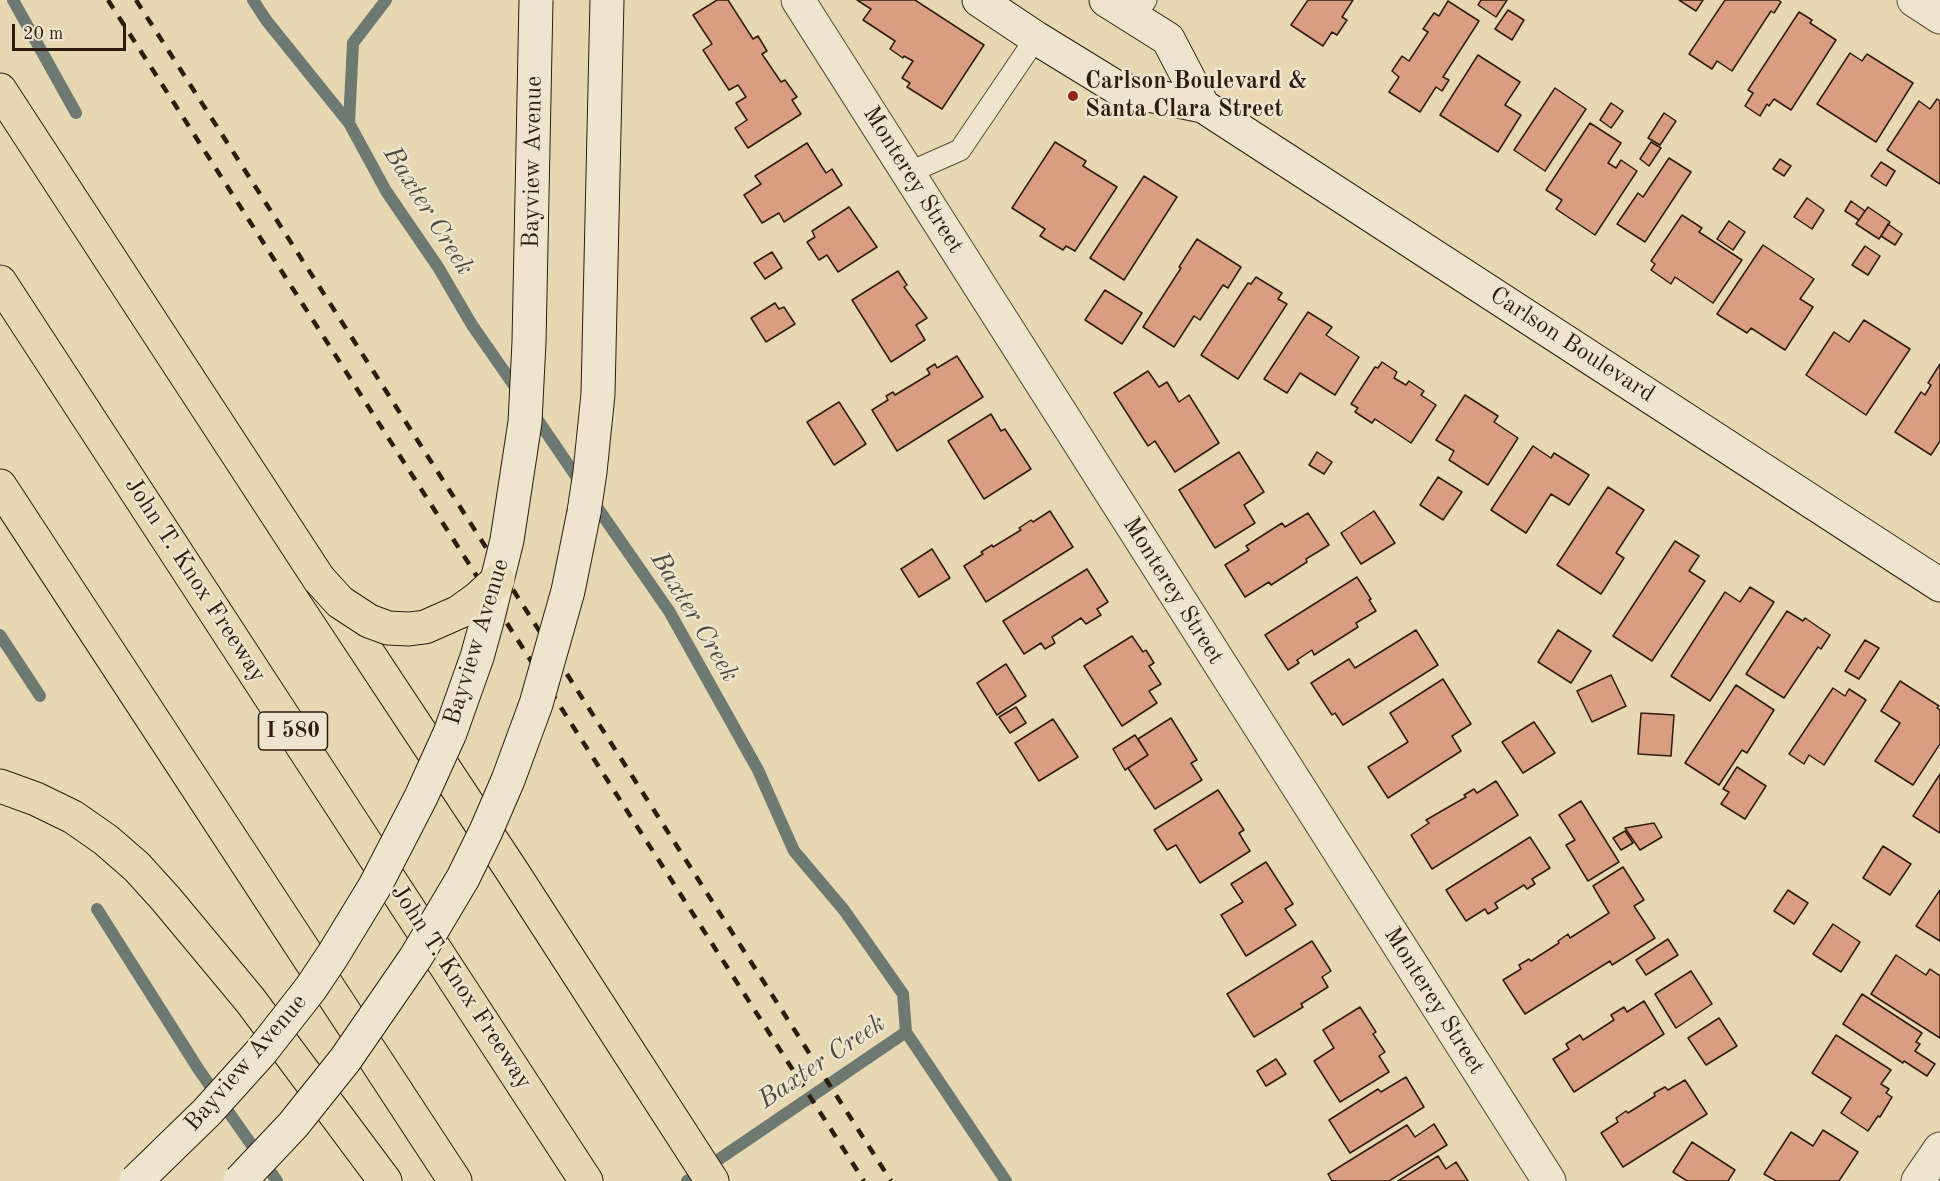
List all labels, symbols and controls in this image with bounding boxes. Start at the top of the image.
scale bar [15,12,129,50]
text: 20 m [23,25,63,43]
place label: Carlson Boulevard & Santa Clara Street [1085,68,1307,124]
street label: Bayview Avenue [517,75,549,249]
marker: Carlson Boulevard & Santa Clara Street [1066,89,1080,103]
street label: Monterey Street [856,101,970,259]
water label: Baxter Creek [376,141,480,281]
street label: Carlson Boulevard [1484,281,1660,409]
street label: John T. Knox Freeway [118,472,272,688]
street label: Monterey Street [1116,512,1230,670]
water label: Baxter Creek [643,546,745,688]
street label: Bayview Avenue [438,555,516,729]
road number: I 580 [258,712,328,750]
street label: John T. Knox Freeway [384,879,538,1095]
street label: Monterey Street [1377,922,1491,1080]
street label: Bayview Avenue [179,988,313,1138]
water label: Baxter Creek [752,1008,892,1116]

